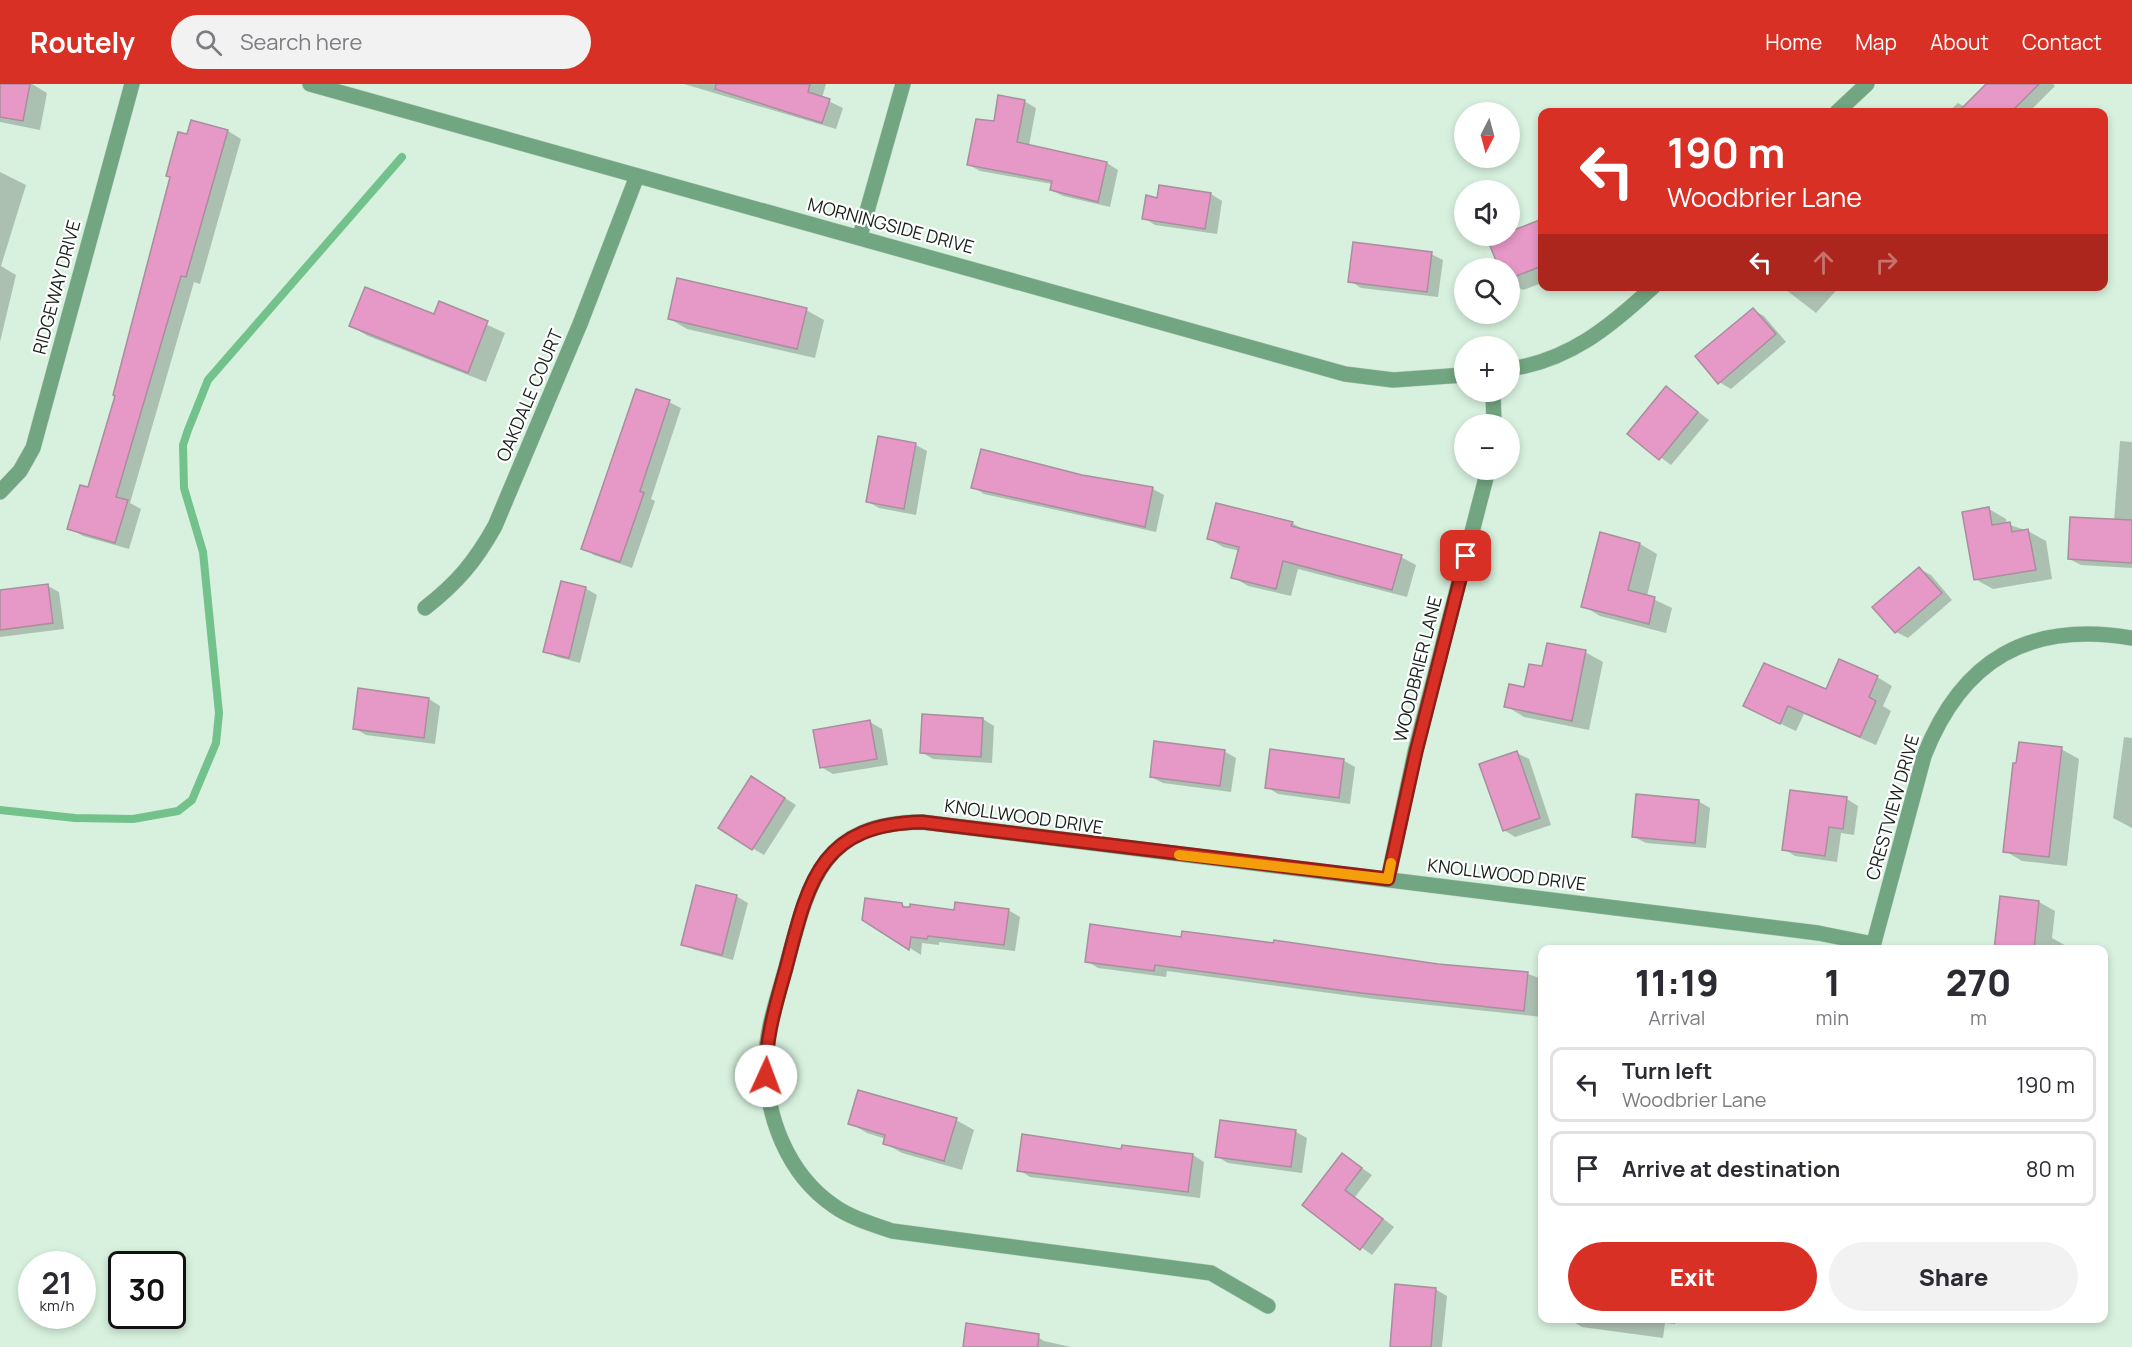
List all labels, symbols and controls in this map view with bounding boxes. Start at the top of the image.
search box [171,15,591,69]
text: Routely [30,23,135,61]
icon: search [192,26,225,59]
text: Search here [240,27,362,57]
text: Home [1765,28,1822,56]
text: Map [1855,28,1897,56]
text: About [1930,28,1989,56]
text: Contact [2022,28,2102,56]
north arrow [1454,102,1520,168]
map controls [1454,102,1520,480]
text: 190 m [1667,123,1785,181]
icon: left [1568,132,1646,210]
text: Woodbrier Lane [1667,178,1862,215]
button: sound [1454,180,1520,246]
street label: MORNINGSIDE DRIVE [805,191,977,259]
street label: RIDGEWAY DRIVE [27,217,85,357]
icon: left [1744,246,1777,279]
icon: ahead [1807,246,1840,279]
icon: right [1870,246,1903,279]
button: search [1454,258,1520,324]
street label: OAKDALE COURT [490,325,568,465]
button: + [1454,336,1520,402]
button: − [1454,414,1520,480]
pin [1440,530,1491,581]
icon: arrive [1449,539,1482,572]
street label: WOODBRIER LANE [1387,594,1447,744]
street label: CRESTVIEW DRIVE [1860,731,1924,883]
street label: KNOLLWOOD DRIVE [943,793,1105,839]
street label: KNOLLWOOD DRIVE [1426,852,1588,896]
text: 11:19 [1635,958,1719,1007]
text: 1 [1824,958,1841,1007]
text: 270 [1946,958,2011,1007]
text: Arrival [1648,1004,1705,1031]
text: min [1816,1004,1849,1031]
text: m [1970,1004,1987,1031]
position arrow [734,1044,798,1108]
text: Turn left [1622,1056,1712,1086]
icon: left [1571,1068,1604,1101]
text: 190 m [2016,1070,2075,1100]
text: Woodbrier Lane [1622,1086,1766,1113]
icon: arrive [1571,1152,1604,1185]
text: Arrive at destination [1622,1154,1840,1184]
text: 80 m [2026,1154,2075,1184]
button: Exit [1568,1242,1817,1311]
button: Share [1829,1242,2078,1311]
speed limit sign: 30 [108,1251,186,1329]
text: 21 [41,1262,73,1303]
text: km/h [40,1295,74,1316]

